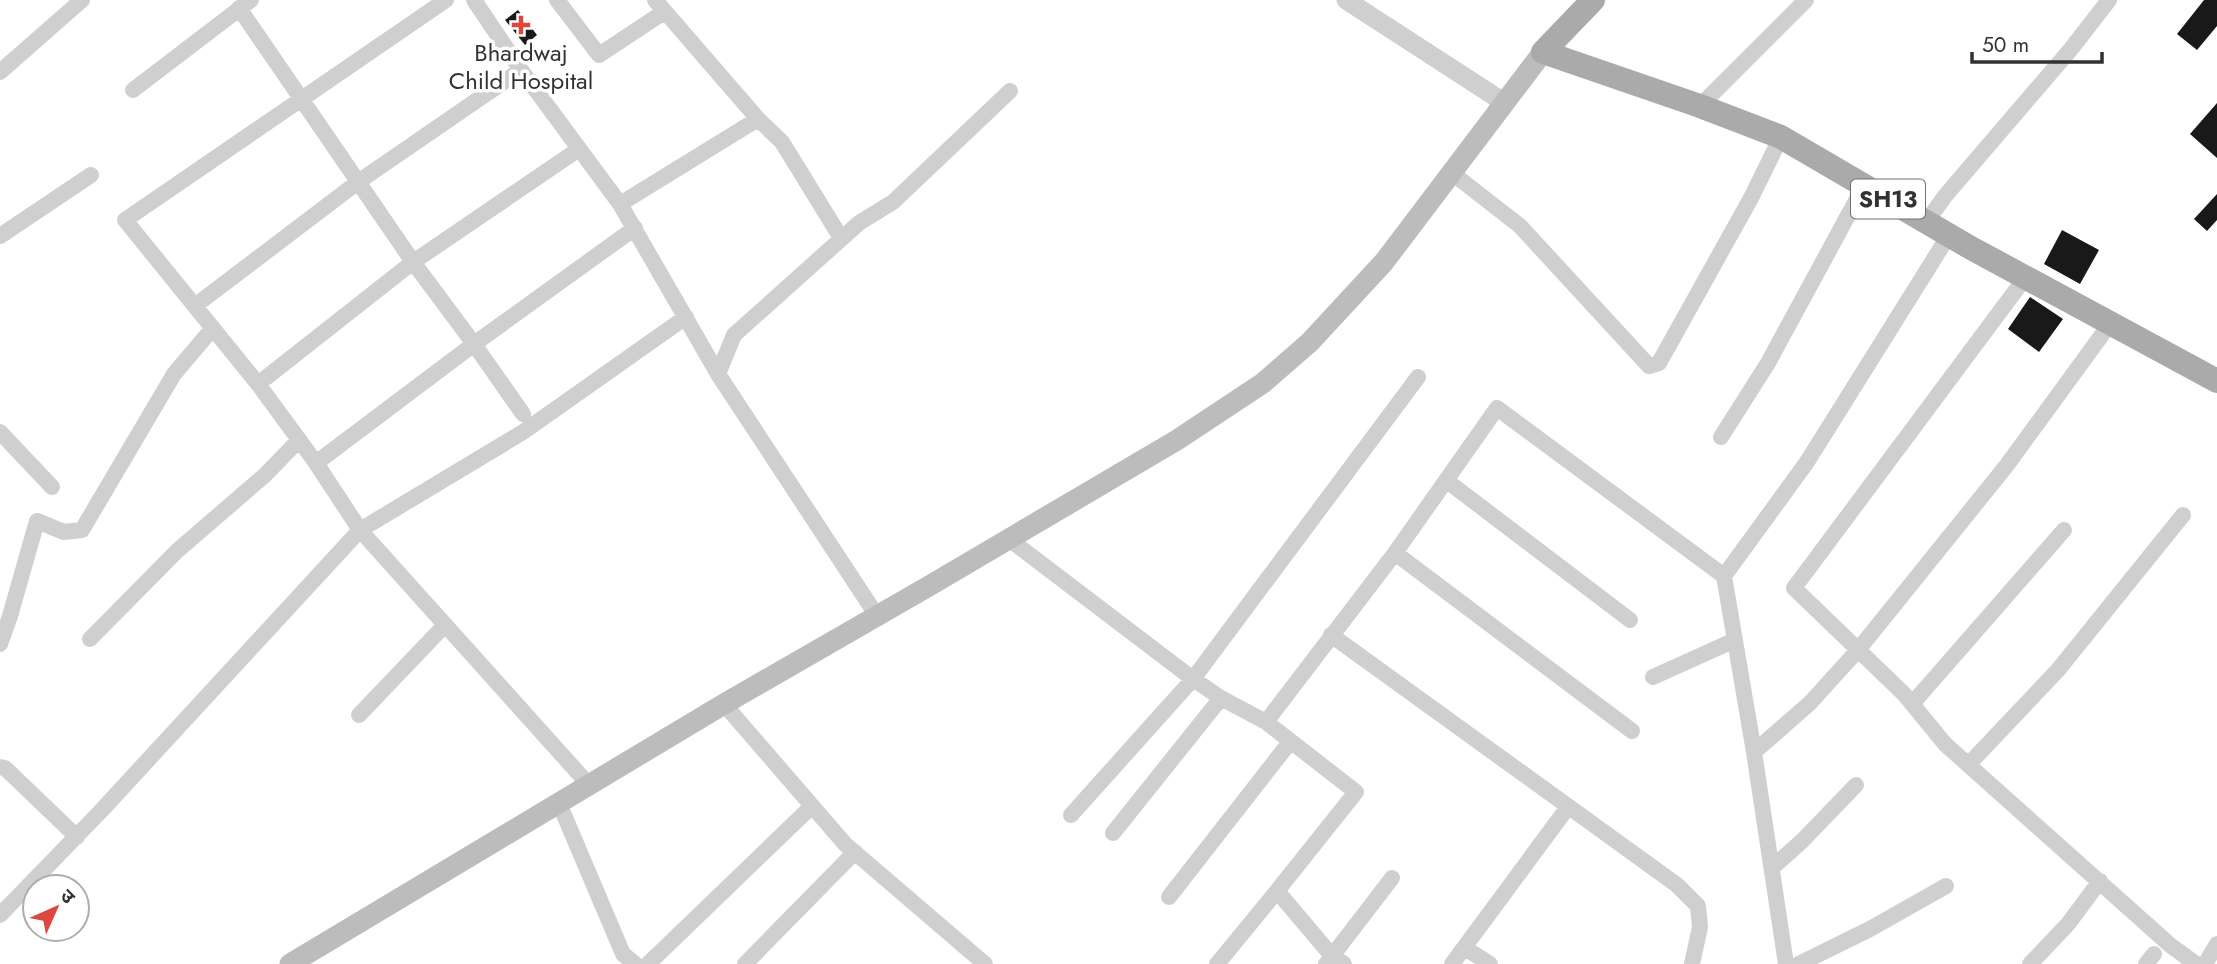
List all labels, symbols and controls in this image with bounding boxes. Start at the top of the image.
marker: Bhardwaj Child Hospital [511,15,531,35]
scale bar [1972,21,2102,65]
text: 50 m [1982,30,2029,60]
place label: Bhardwaj Child Hospital [449,35,593,98]
road number: SH13 [1851,180,1925,218]
north arrow [21,873,91,943]
text: उ [54,883,82,910]

